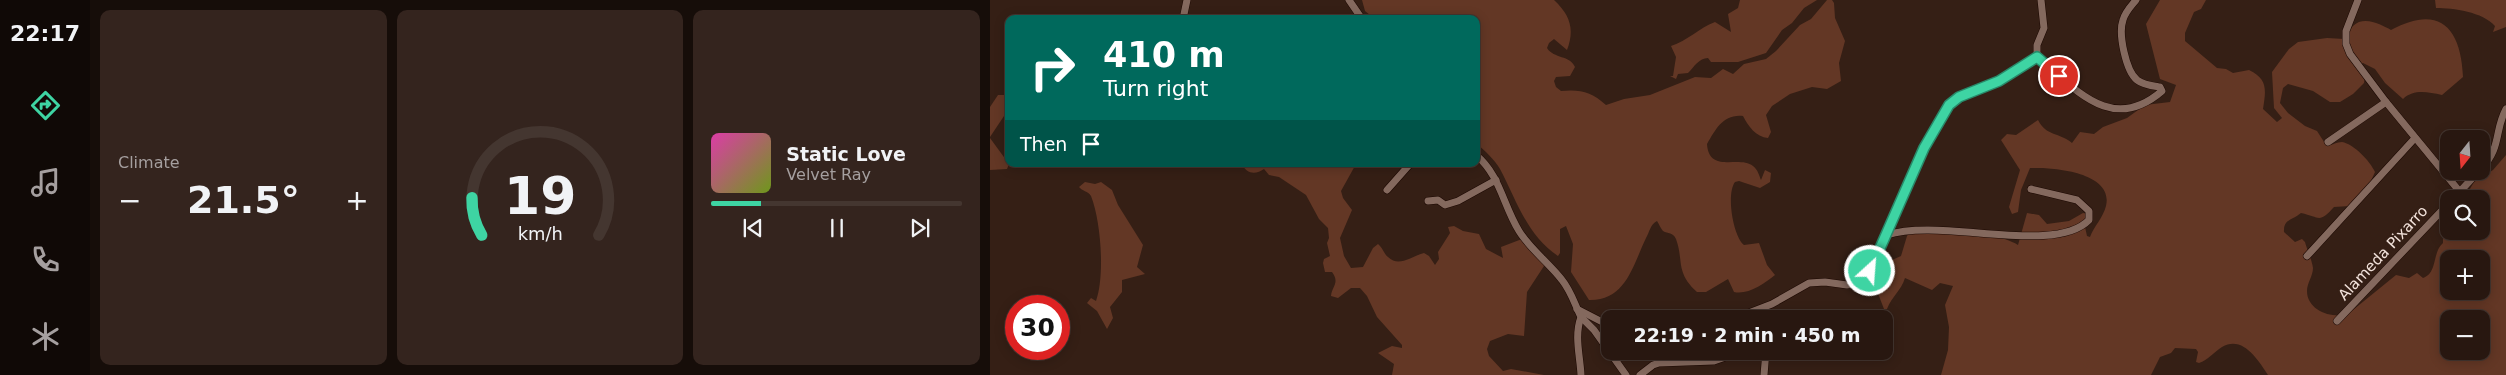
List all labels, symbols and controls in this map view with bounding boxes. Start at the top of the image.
text: 22:17 [10,21,80,46]
icon: right [1020,35,1085,100]
text: 410 m [1103,35,1225,75]
pin [2038,55,2080,97]
icon: arrive [2045,62,2073,90]
text: Turn right [1103,76,1208,101]
icon: directions [28,88,63,123]
icon: arrive [1077,130,1105,158]
north arrow [2440,130,2490,180]
map controls [2440,130,2490,360]
text: Then [1020,133,1067,155]
text: Static Love [786,143,906,165]
text: Climate [118,153,180,172]
icon: music [28,165,63,200]
text: Velvet Ray [786,165,871,184]
text: 19 [504,166,576,226]
text: 21.5° [187,178,300,222]
text: − [118,184,141,217]
text: + [345,184,369,217]
button: search [2440,190,2490,240]
street label: Alameda Pixarro [2335,202,2431,304]
icon: previous [739,214,767,242]
icon: pause [823,214,851,242]
icon: next [906,214,934,242]
text: km/h [517,223,563,244]
icon: phone [28,242,63,277]
position arrow [1843,244,1895,296]
button: + [2440,250,2490,300]
speed limit sign: 30 [1005,295,1070,360]
button: − [2440,310,2490,360]
icon: climate [28,319,63,354]
text: 22:19 · 2 min · 450 m [1633,324,1861,346]

